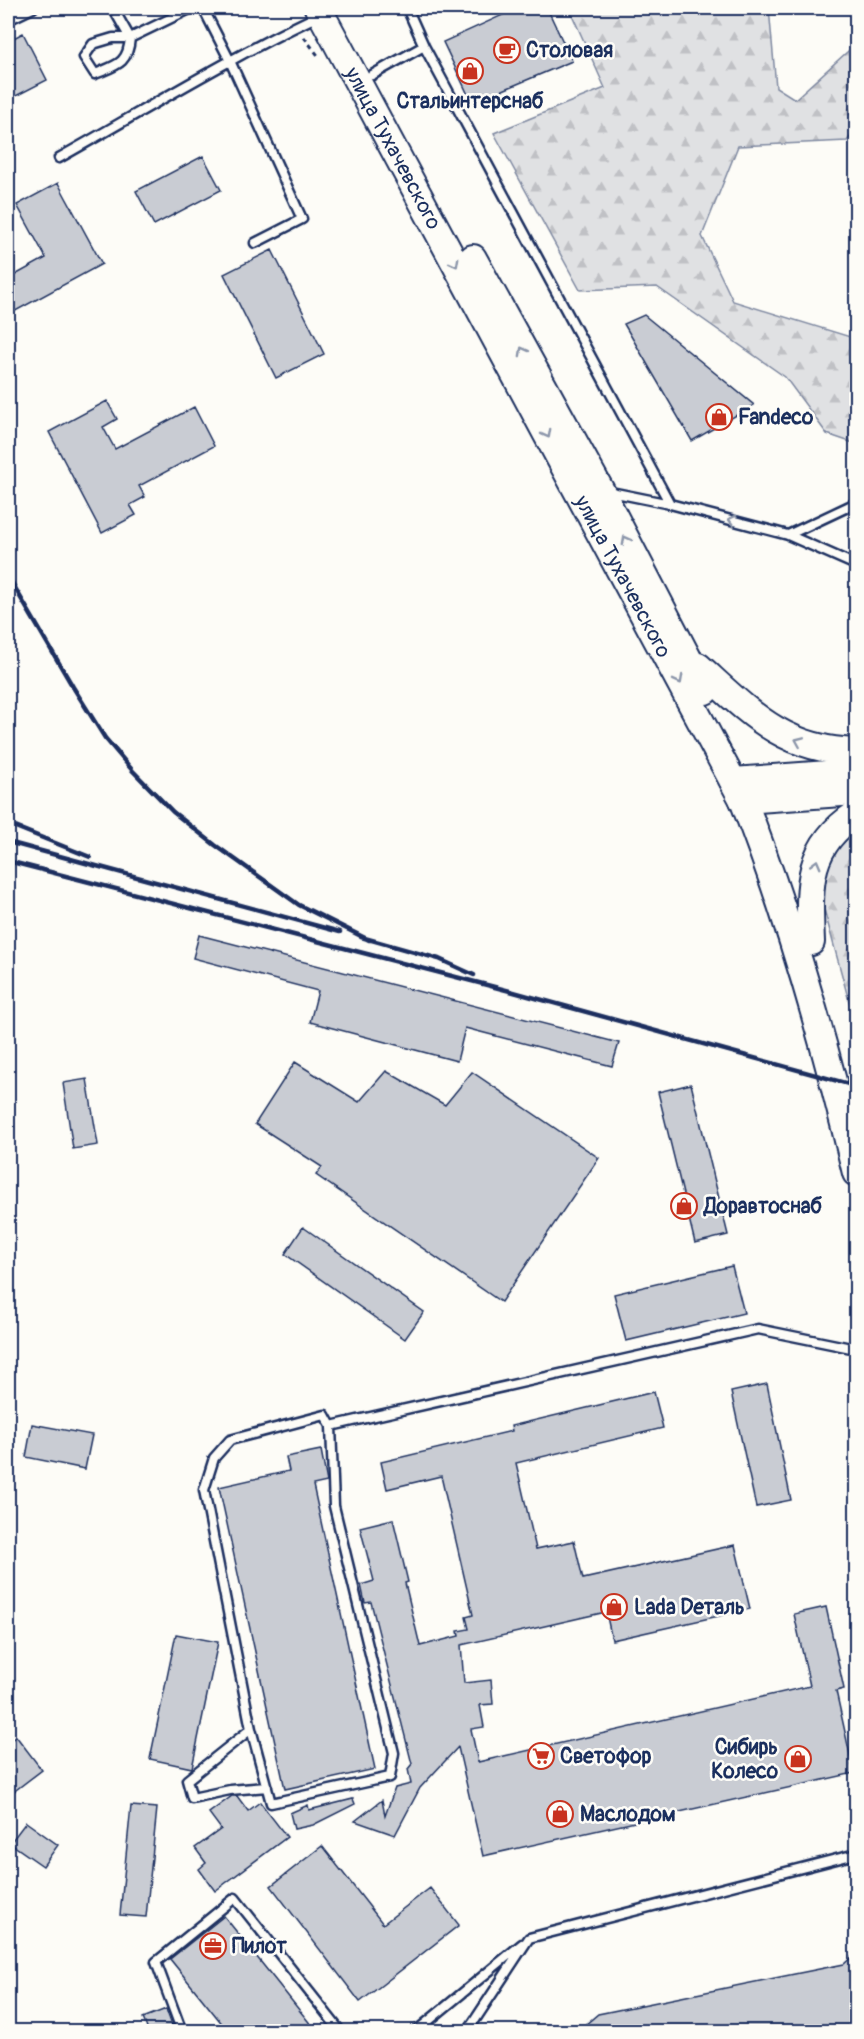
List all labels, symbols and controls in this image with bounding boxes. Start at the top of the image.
cafe icon: Столовая [492,35,522,65]
place label: Столовая [526,37,613,64]
shop icon: Стальинтерснаб [455,56,485,86]
street label: улица Тухачевского [338,61,448,234]
place label: Стальинтерснаб [397,88,543,115]
one-way arrow [448,256,459,267]
one-way arrow [519,346,530,357]
shop icon: Fandeco [704,402,734,432]
place label: Fandeco [738,404,814,431]
one-way arrow [540,428,551,439]
street label: улица Тухачевского [568,490,678,662]
one-way arrow [727,515,737,528]
one-way arrow [622,536,633,547]
one-way arrow [672,674,683,684]
one-way arrow [795,736,806,748]
one-way arrow [809,859,821,870]
shop icon: Доравтоснаб [669,1191,699,1221]
place label: Доравтоснаб [702,1193,822,1220]
shop icon: Lada Dеталь [599,1592,629,1622]
place label: Lada Dеталь [634,1594,745,1621]
place label: Сибирь Колесо [711,1734,779,1785]
supermarket icon: Светофор [526,1741,556,1771]
place label: Светофор [560,1743,652,1770]
shop icon: Сибирь Колесо [783,1744,813,1774]
shop icon: Маслодом [545,1799,575,1829]
place label: Маслодом [580,1801,676,1828]
office icon: Пилот [198,1931,228,1961]
place label: Пилот [232,1933,287,1960]

